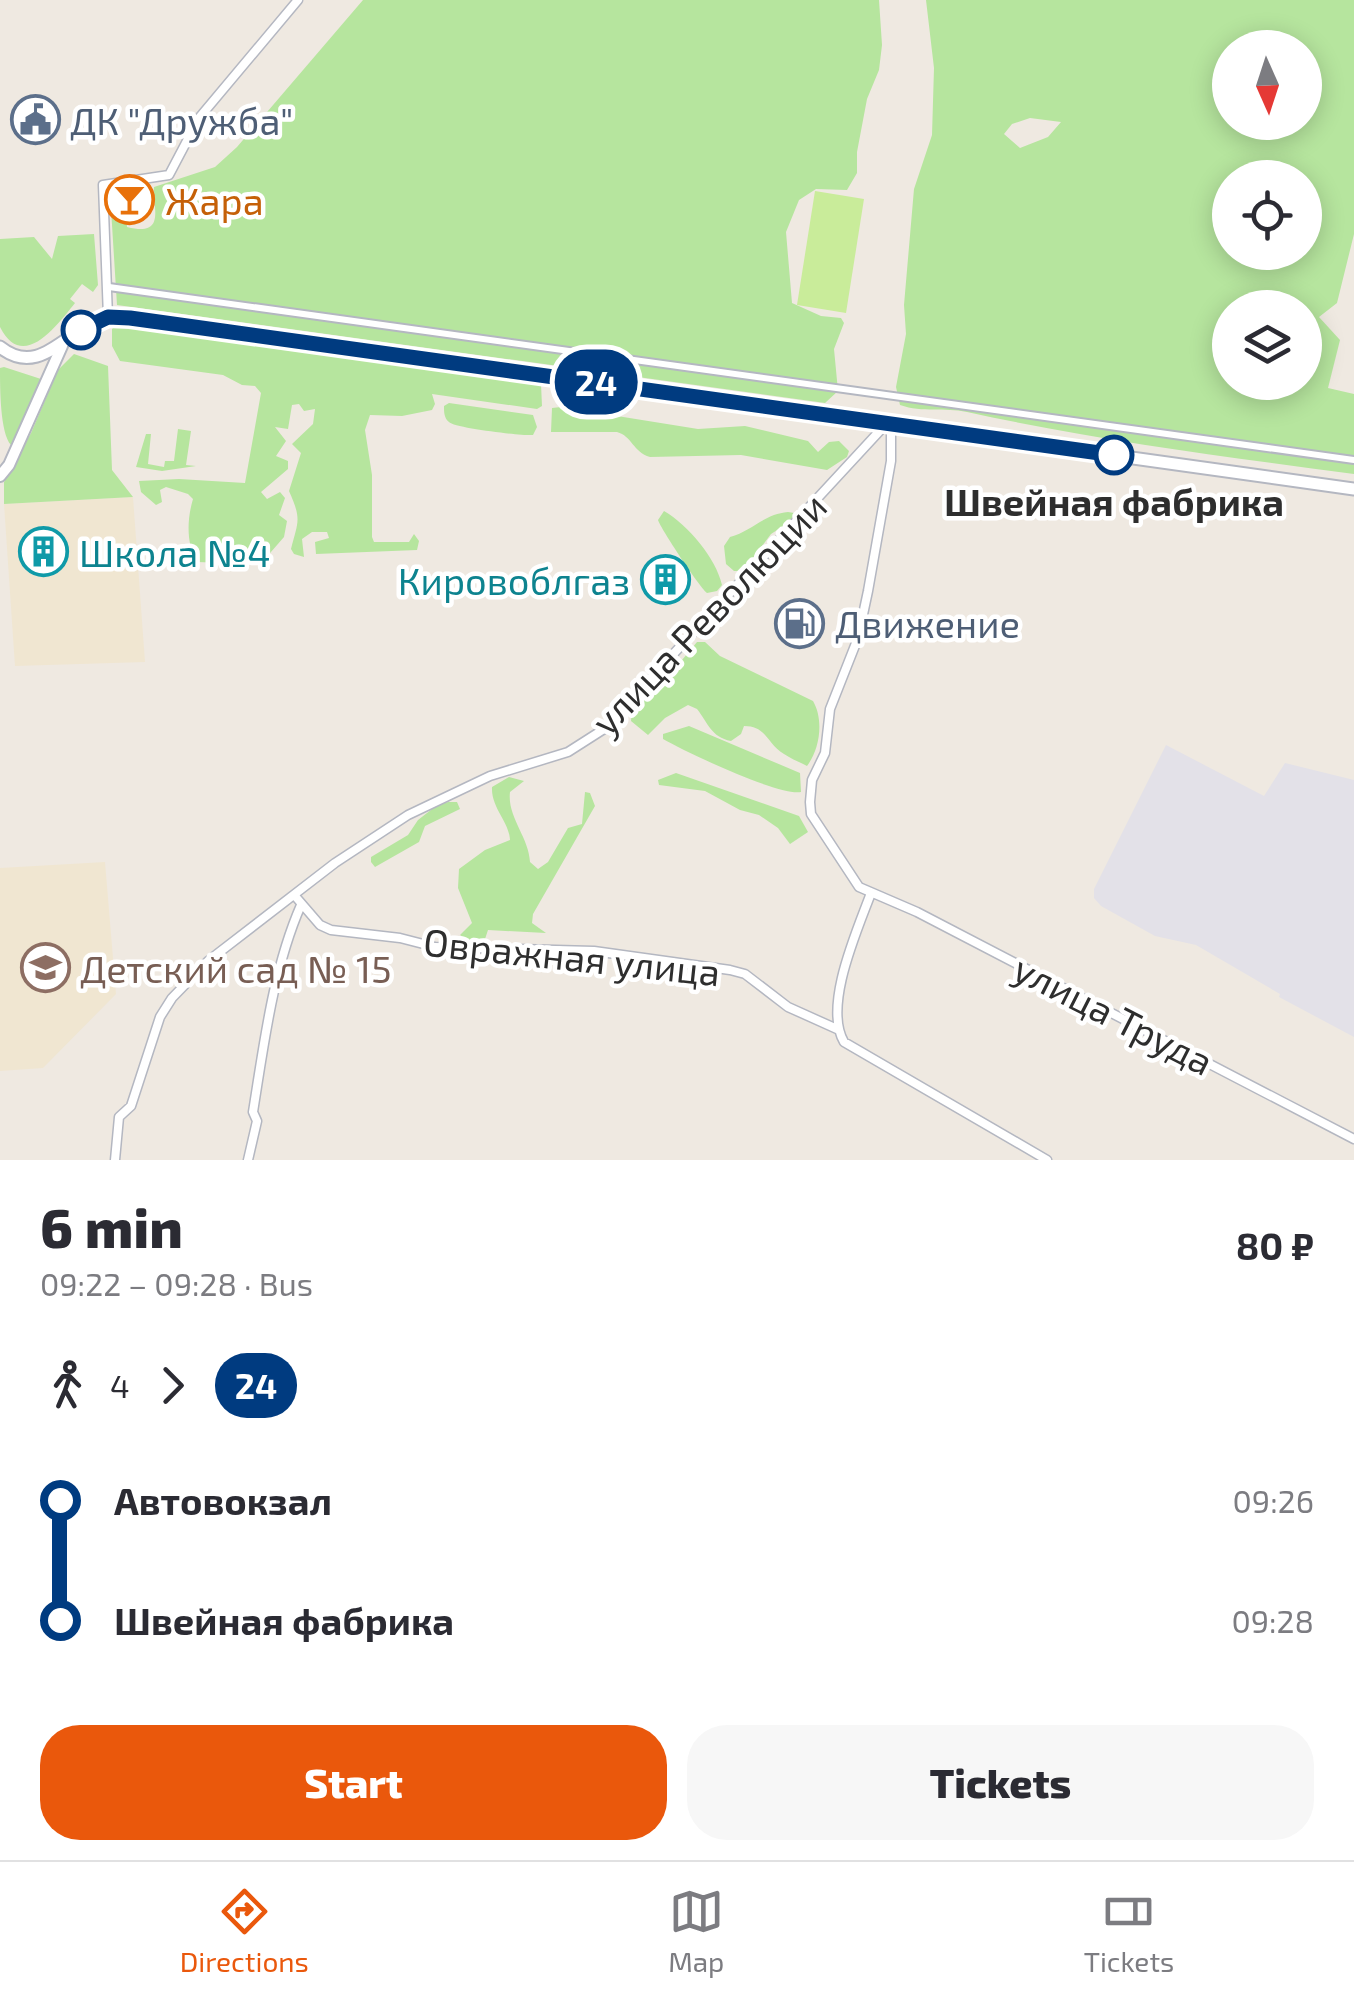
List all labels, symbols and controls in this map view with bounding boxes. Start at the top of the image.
north arrow [1212,30,1322,140]
map controls [1212,30,1322,400]
public building icon: ДК "Дружба" [9,94,61,146]
place label: ДК "Дружба" [70,97,293,143]
button: locate [1212,160,1322,270]
bar icon: Жара [104,174,156,226]
place label: Жара [165,177,264,223]
button: layers [1212,290,1322,400]
unlabelled marker [62,311,100,349]
line badge: 24 [551,350,641,414]
text: 24 [575,361,617,403]
marker: Швейная фабрика [1095,436,1133,474]
place label: Швейная фабрика [944,478,1284,524]
street label: улица Революции [581,482,835,744]
building icon: Школа №4 [18,526,70,578]
place label: Школа №4 [79,529,271,575]
building icon: Кировоблгаз [639,554,691,606]
place label: Кировоблгаз [398,557,630,603]
fuel station icon: Движение [774,597,826,649]
place label: Движение [835,600,1020,646]
street label: Овражная улица [421,918,723,994]
school or university icon: Детский сад № 15 [19,942,71,994]
street label: улица Труда [1007,944,1221,1084]
place label: Детский сад № 15 [80,945,392,991]
text: 6 min [40,1193,183,1259]
text: 80 ₽ [1236,1222,1314,1268]
text: 09:22 – 09:28 · Bus [40,1264,313,1302]
icon: walk [40,1358,95,1413]
icon: forward [145,1358,200,1413]
text: 24 [235,1364,277,1406]
text: 4 [110,1366,130,1404]
text: Автовокзал [114,1477,332,1523]
text: 09:26 [1233,1481,1314,1519]
text: Швейная фабрика [114,1597,454,1643]
text: 09:28 [1231,1601,1314,1639]
button: Start [40,1725,667,1840]
button: Tickets [687,1725,1314,1840]
tab: Directions [180,1884,309,1978]
tab: Map [668,1884,724,1978]
tab: Tickets [1084,1884,1174,1978]

